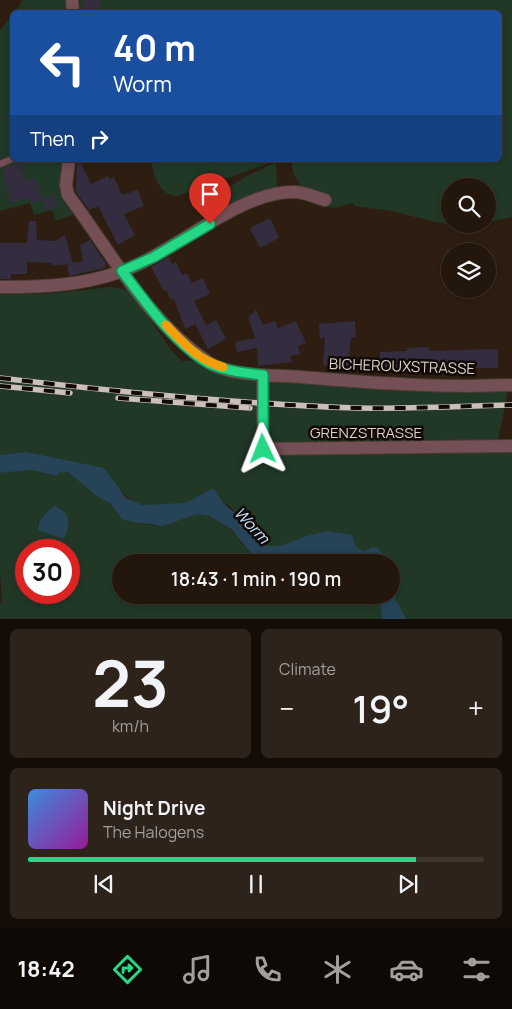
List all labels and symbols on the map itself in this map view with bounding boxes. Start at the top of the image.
pin [189,173,231,224]
street label: BICHEROUXSTRASSE [329,353,475,379]
position arrow [236,422,288,474]
street label: GRENZSTRASSE [310,422,422,443]
water label: Worm [229,502,276,549]
speed limit sign: 30 [15,539,80,604]

